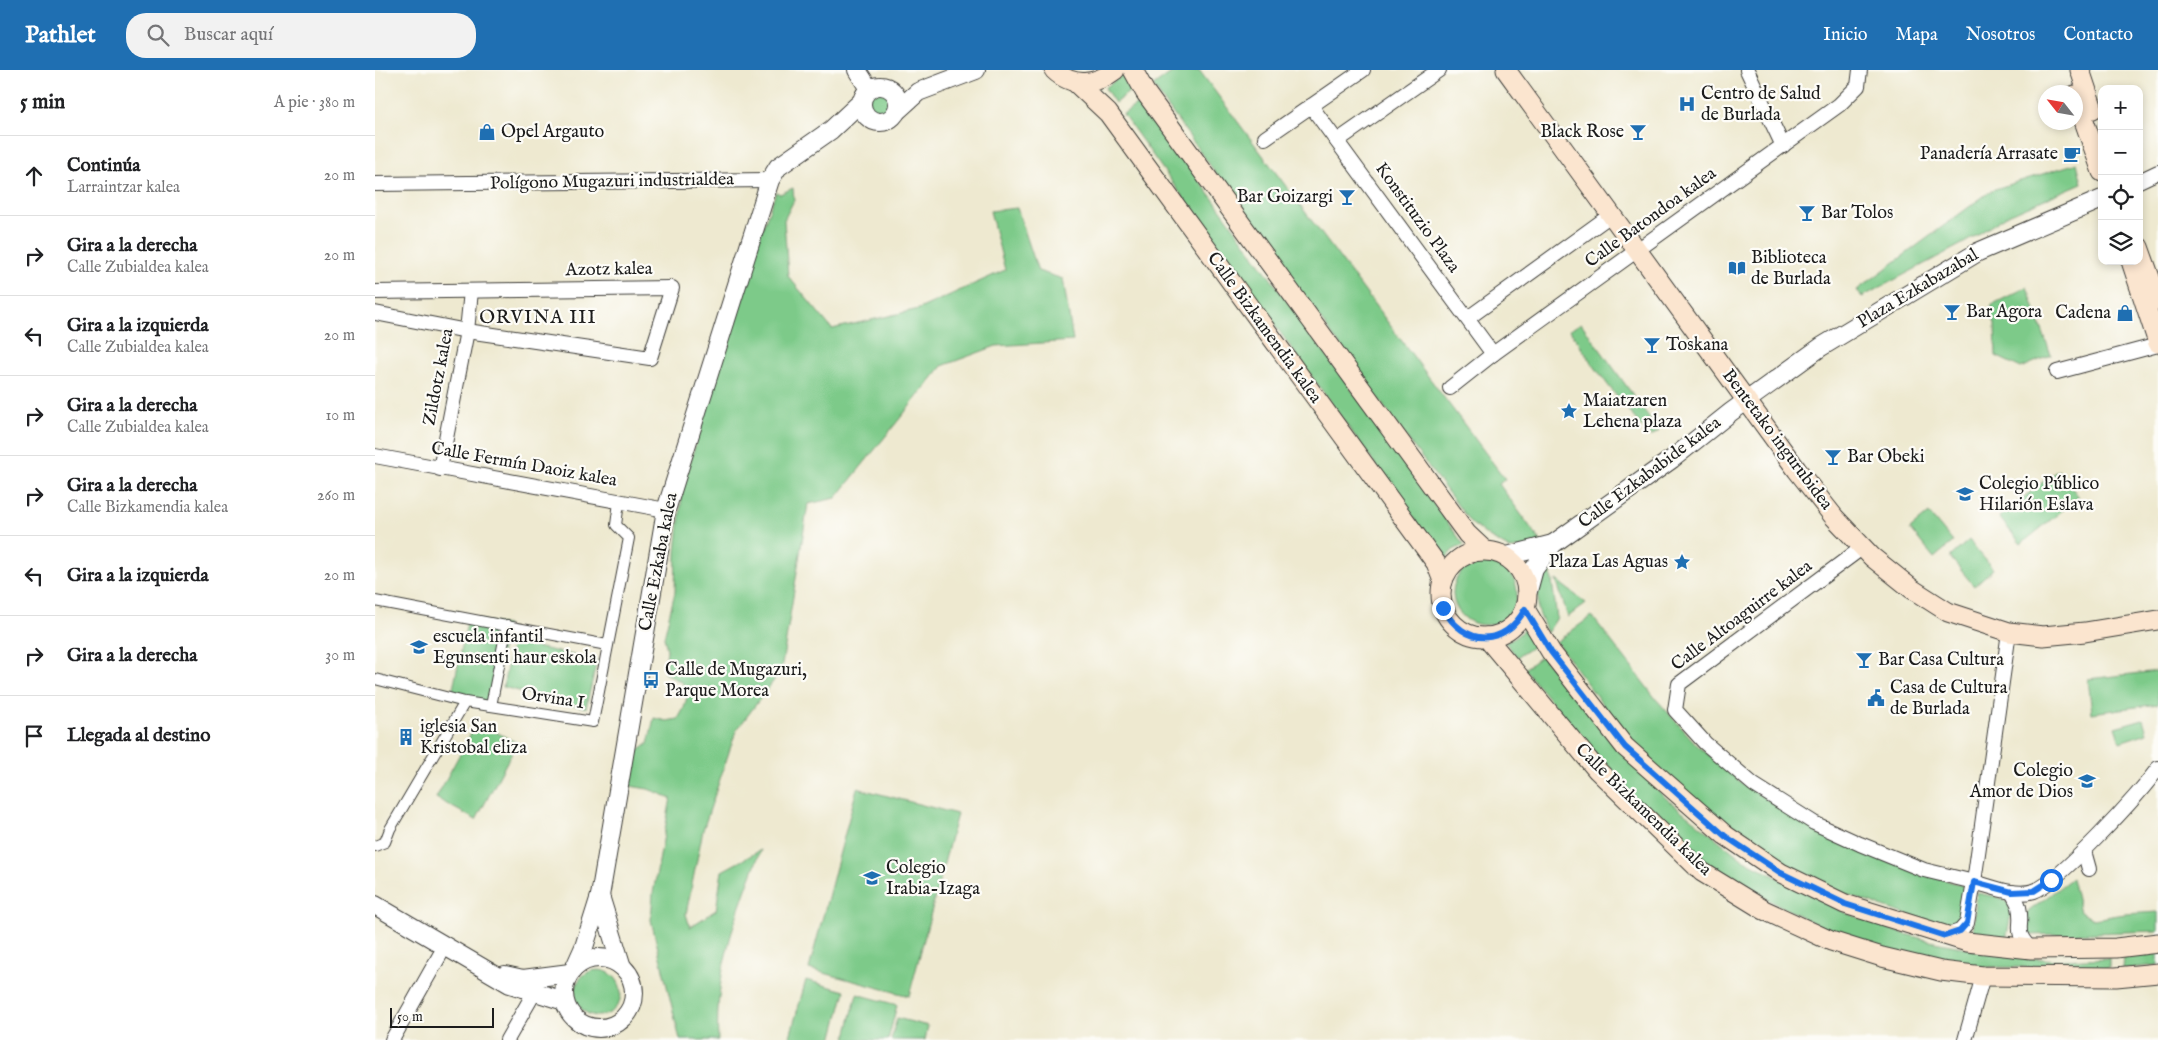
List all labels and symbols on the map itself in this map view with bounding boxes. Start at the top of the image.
place label: Centro de Salud de Burlada [1701,83,1821,127]
north arrow [2038,85,2083,130]
hospital icon: Centro de Salud de Burlada [1677,94,1697,114]
place label: Opel Argauto [501,121,605,144]
place label: Black Rose [1540,121,1624,144]
shop icon: Opel Argauto [477,122,497,142]
bar icon: Black Rose [1628,122,1648,142]
place label: Panadería Arrasate [1920,143,2058,166]
cafe icon: Panadería Arrasate [2062,144,2082,164]
street label: Konstituzio Plaza [1369,158,1465,278]
street label: Calle Batondoa kalea [1581,162,1721,273]
street label: Polígono Mugazuri industrialdea [490,168,734,196]
place label: Bar Goizargi [1237,186,1333,209]
bar icon: Bar Goizargi [1337,187,1357,207]
place label: Bar Tolos [1821,202,1893,225]
bar icon: Bar Tolos [1797,203,1817,223]
street label: Plaza Ezkabazabal [1853,244,1983,334]
place label: Biblioteca de Burlada [1751,247,1831,291]
street label: Calle Bizkamendia kalea [1201,248,1327,408]
street label: Azotz kalea [564,258,653,282]
library icon: Biblioteca de Burlada [1727,258,1747,278]
place label: Bar Agora [1966,301,2042,324]
bar icon: Bar Agora [1942,302,1962,322]
place label: Cadena [2055,302,2111,325]
shop icon: Cadena [2115,303,2135,323]
district label: ORVINA III [479,306,597,330]
street label: Zildotz kalea [418,326,460,427]
place label: Toskana [1666,334,1729,357]
bar icon: Toskana [1642,335,1662,355]
street label: Bentetako ingurubidea [1716,365,1838,515]
place label: Maiatzaren Lehena plaza [1583,390,1682,434]
place icon: Maiatzaren Lehena plaza [1559,401,1579,421]
street label: Calle Ezkababide kalea [1574,412,1726,534]
street label: Calle Fermín Daoiz kalea [429,437,619,493]
place label: Bar Obeki [1847,446,1925,469]
bar icon: Bar Obeki [1823,447,1843,467]
place label: Colegio Público Hilarión Eslava [1979,473,2099,517]
school or university icon: Colegio Público Hilarión Eslava [1955,484,1975,504]
street label: Calle Ezkaba kalea [634,491,684,633]
place label: Plaza Las Aguas [1549,551,1668,574]
place icon: Plaza Las Aguas [1672,552,1692,572]
street label: Calle Altoaguirre kalea [1667,555,1817,677]
route end [1432,597,1455,620]
place label: escuela infantil Egunsenti haur eskola [433,626,597,670]
school or university icon: escuela infantil Egunsenti haur eskola [409,637,429,657]
place label: Bar Casa Cultura [1878,649,2004,672]
bar icon: Bar Casa Cultura [1854,650,1874,670]
place label: Calle de Mugazuri, Parque Morea [665,659,807,703]
bus stop icon: Calle de Mugazuri, Parque Morea [641,670,661,690]
place label: Casa de Cultura de Burlada [1890,677,2008,721]
street label: Orvina I [520,683,586,715]
public building icon: Casa de Cultura de Burlada [1866,688,1886,708]
place label: iglesia San Kristobal eliza [420,716,527,760]
building icon: iglesia San Kristobal eliza [396,727,416,747]
street label: Calle Bizkamendia kalea [1570,739,1716,881]
place label: Colegio Amor de Dios [1969,760,2073,804]
school or university icon: Colegio Amor de Dios [2077,771,2097,791]
place label: Colegio Irabia-Izaga [886,857,980,901]
school or university icon: Colegio Irabia-Izaga [862,868,882,888]
route start [2040,869,2063,892]
scale bar [390,1005,494,1028]

